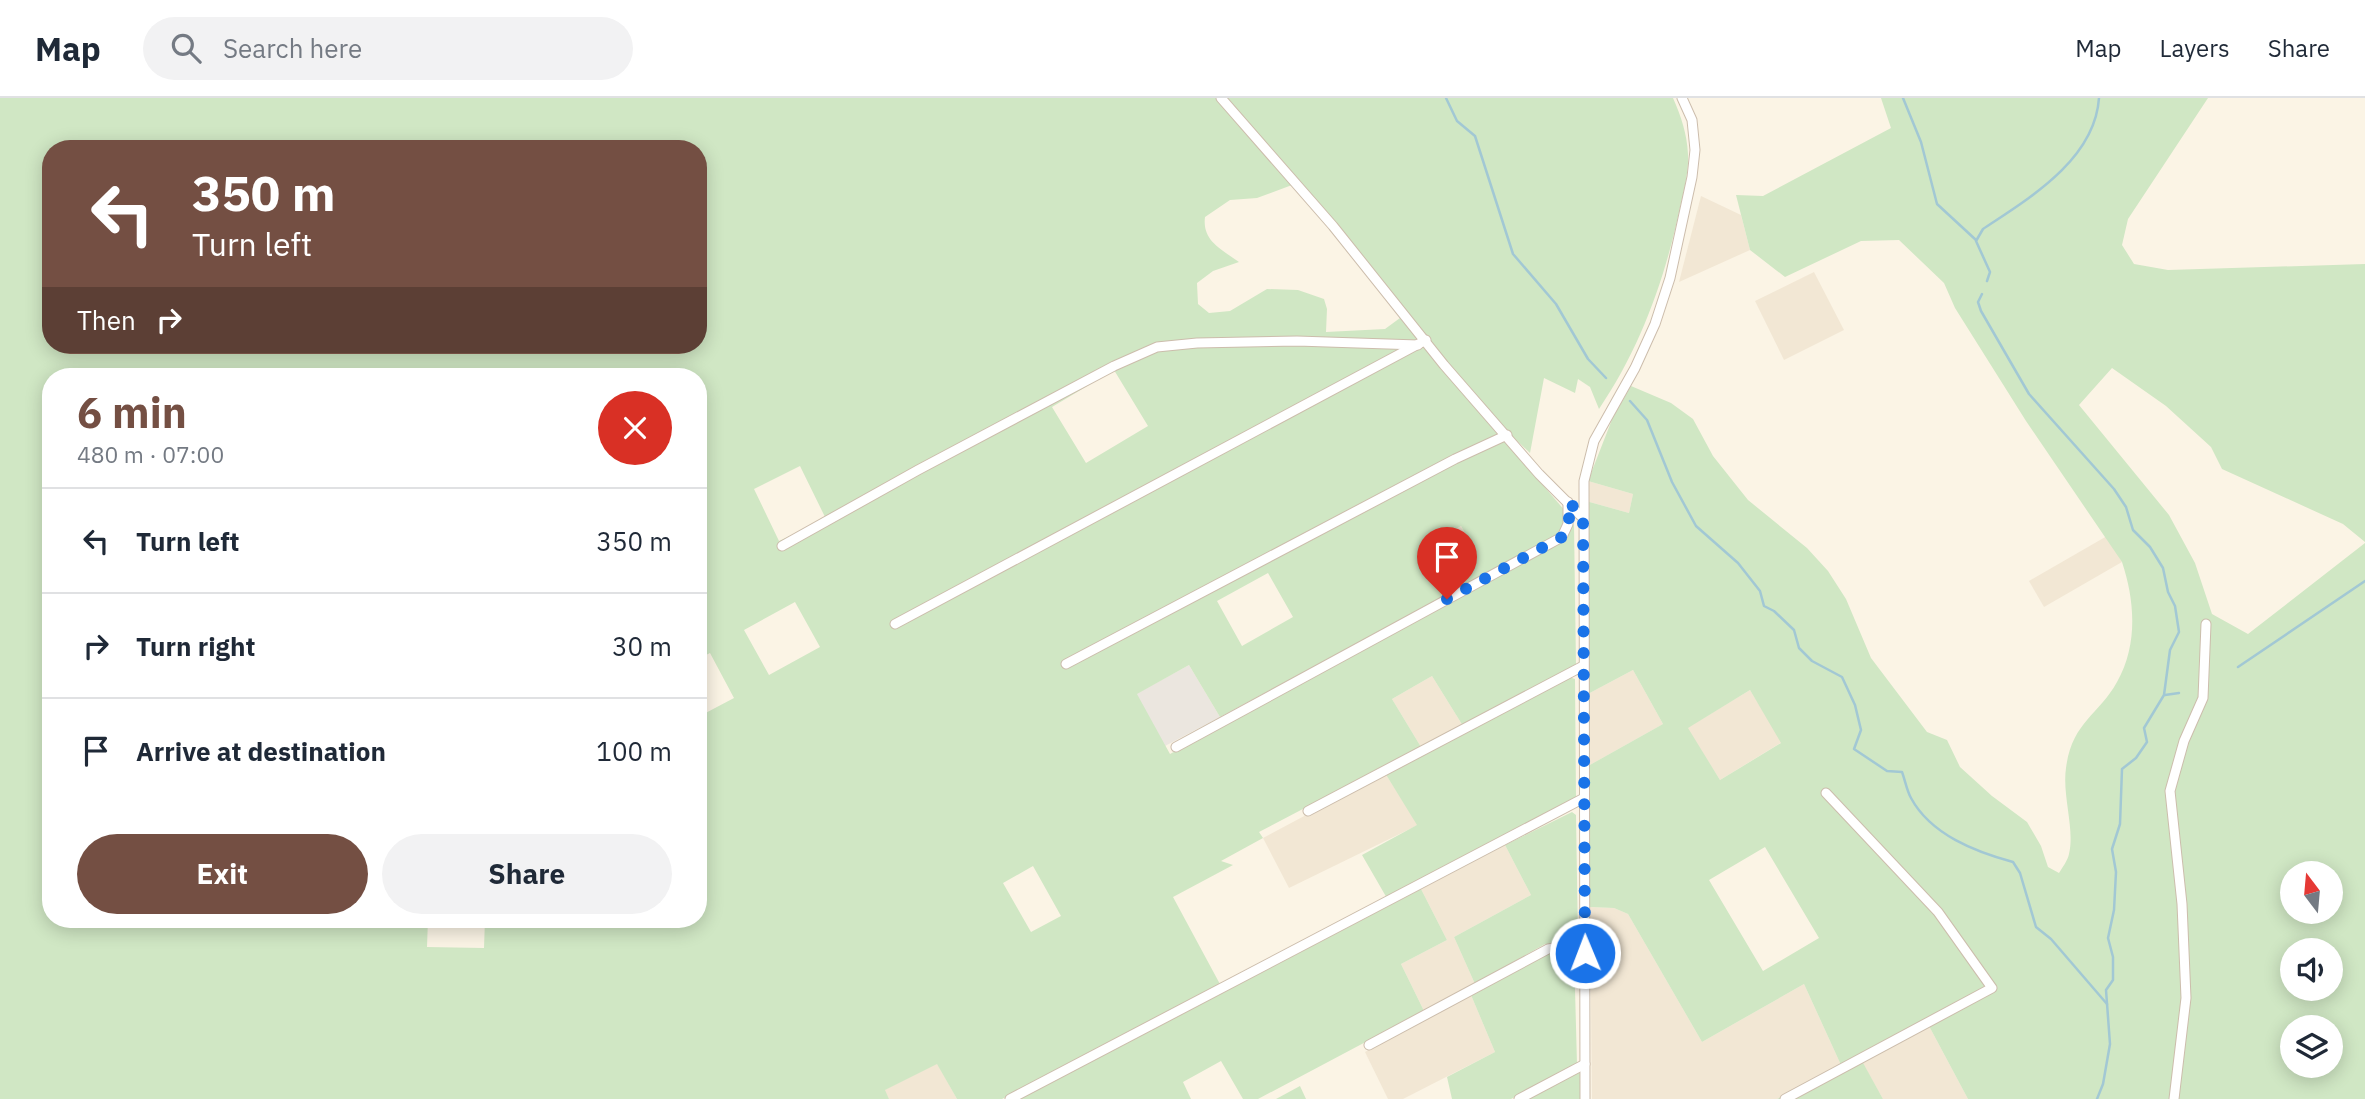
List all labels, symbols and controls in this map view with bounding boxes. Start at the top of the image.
search box [143,17,633,80]
text: Map [35,27,101,70]
icon: search [167,29,205,67]
text: Search here [223,31,362,65]
text: Map [2075,32,2122,64]
text: Layers [2160,32,2230,64]
text: Share [2268,32,2330,64]
text: 350 m [192,161,336,224]
icon: left [77,168,168,259]
text: Turn left [192,223,312,265]
icon: right [150,301,188,339]
text: Then [77,303,136,337]
text: 6 min [77,385,187,440]
button: close [598,391,672,465]
text: 480 m · 07:00 [77,439,224,469]
icon: left [77,522,115,560]
text: Turn left [136,524,239,558]
text: 350 m [596,524,672,558]
pin [1417,527,1477,599]
icon: arrive [1428,538,1466,576]
icon: right [77,627,115,665]
text: Turn right [136,629,255,663]
text: 30 m [612,629,672,663]
icon: arrive [77,732,115,770]
text: Arrive at destination [136,734,386,768]
text: 100 m [596,734,672,768]
button: Exit [77,834,368,914]
button: Share [382,834,672,914]
north arrow [2280,861,2343,924]
map controls [2280,861,2343,1078]
position arrow [1548,916,1622,990]
button: sound [2280,938,2343,1001]
button: layers [2280,1015,2343,1078]

